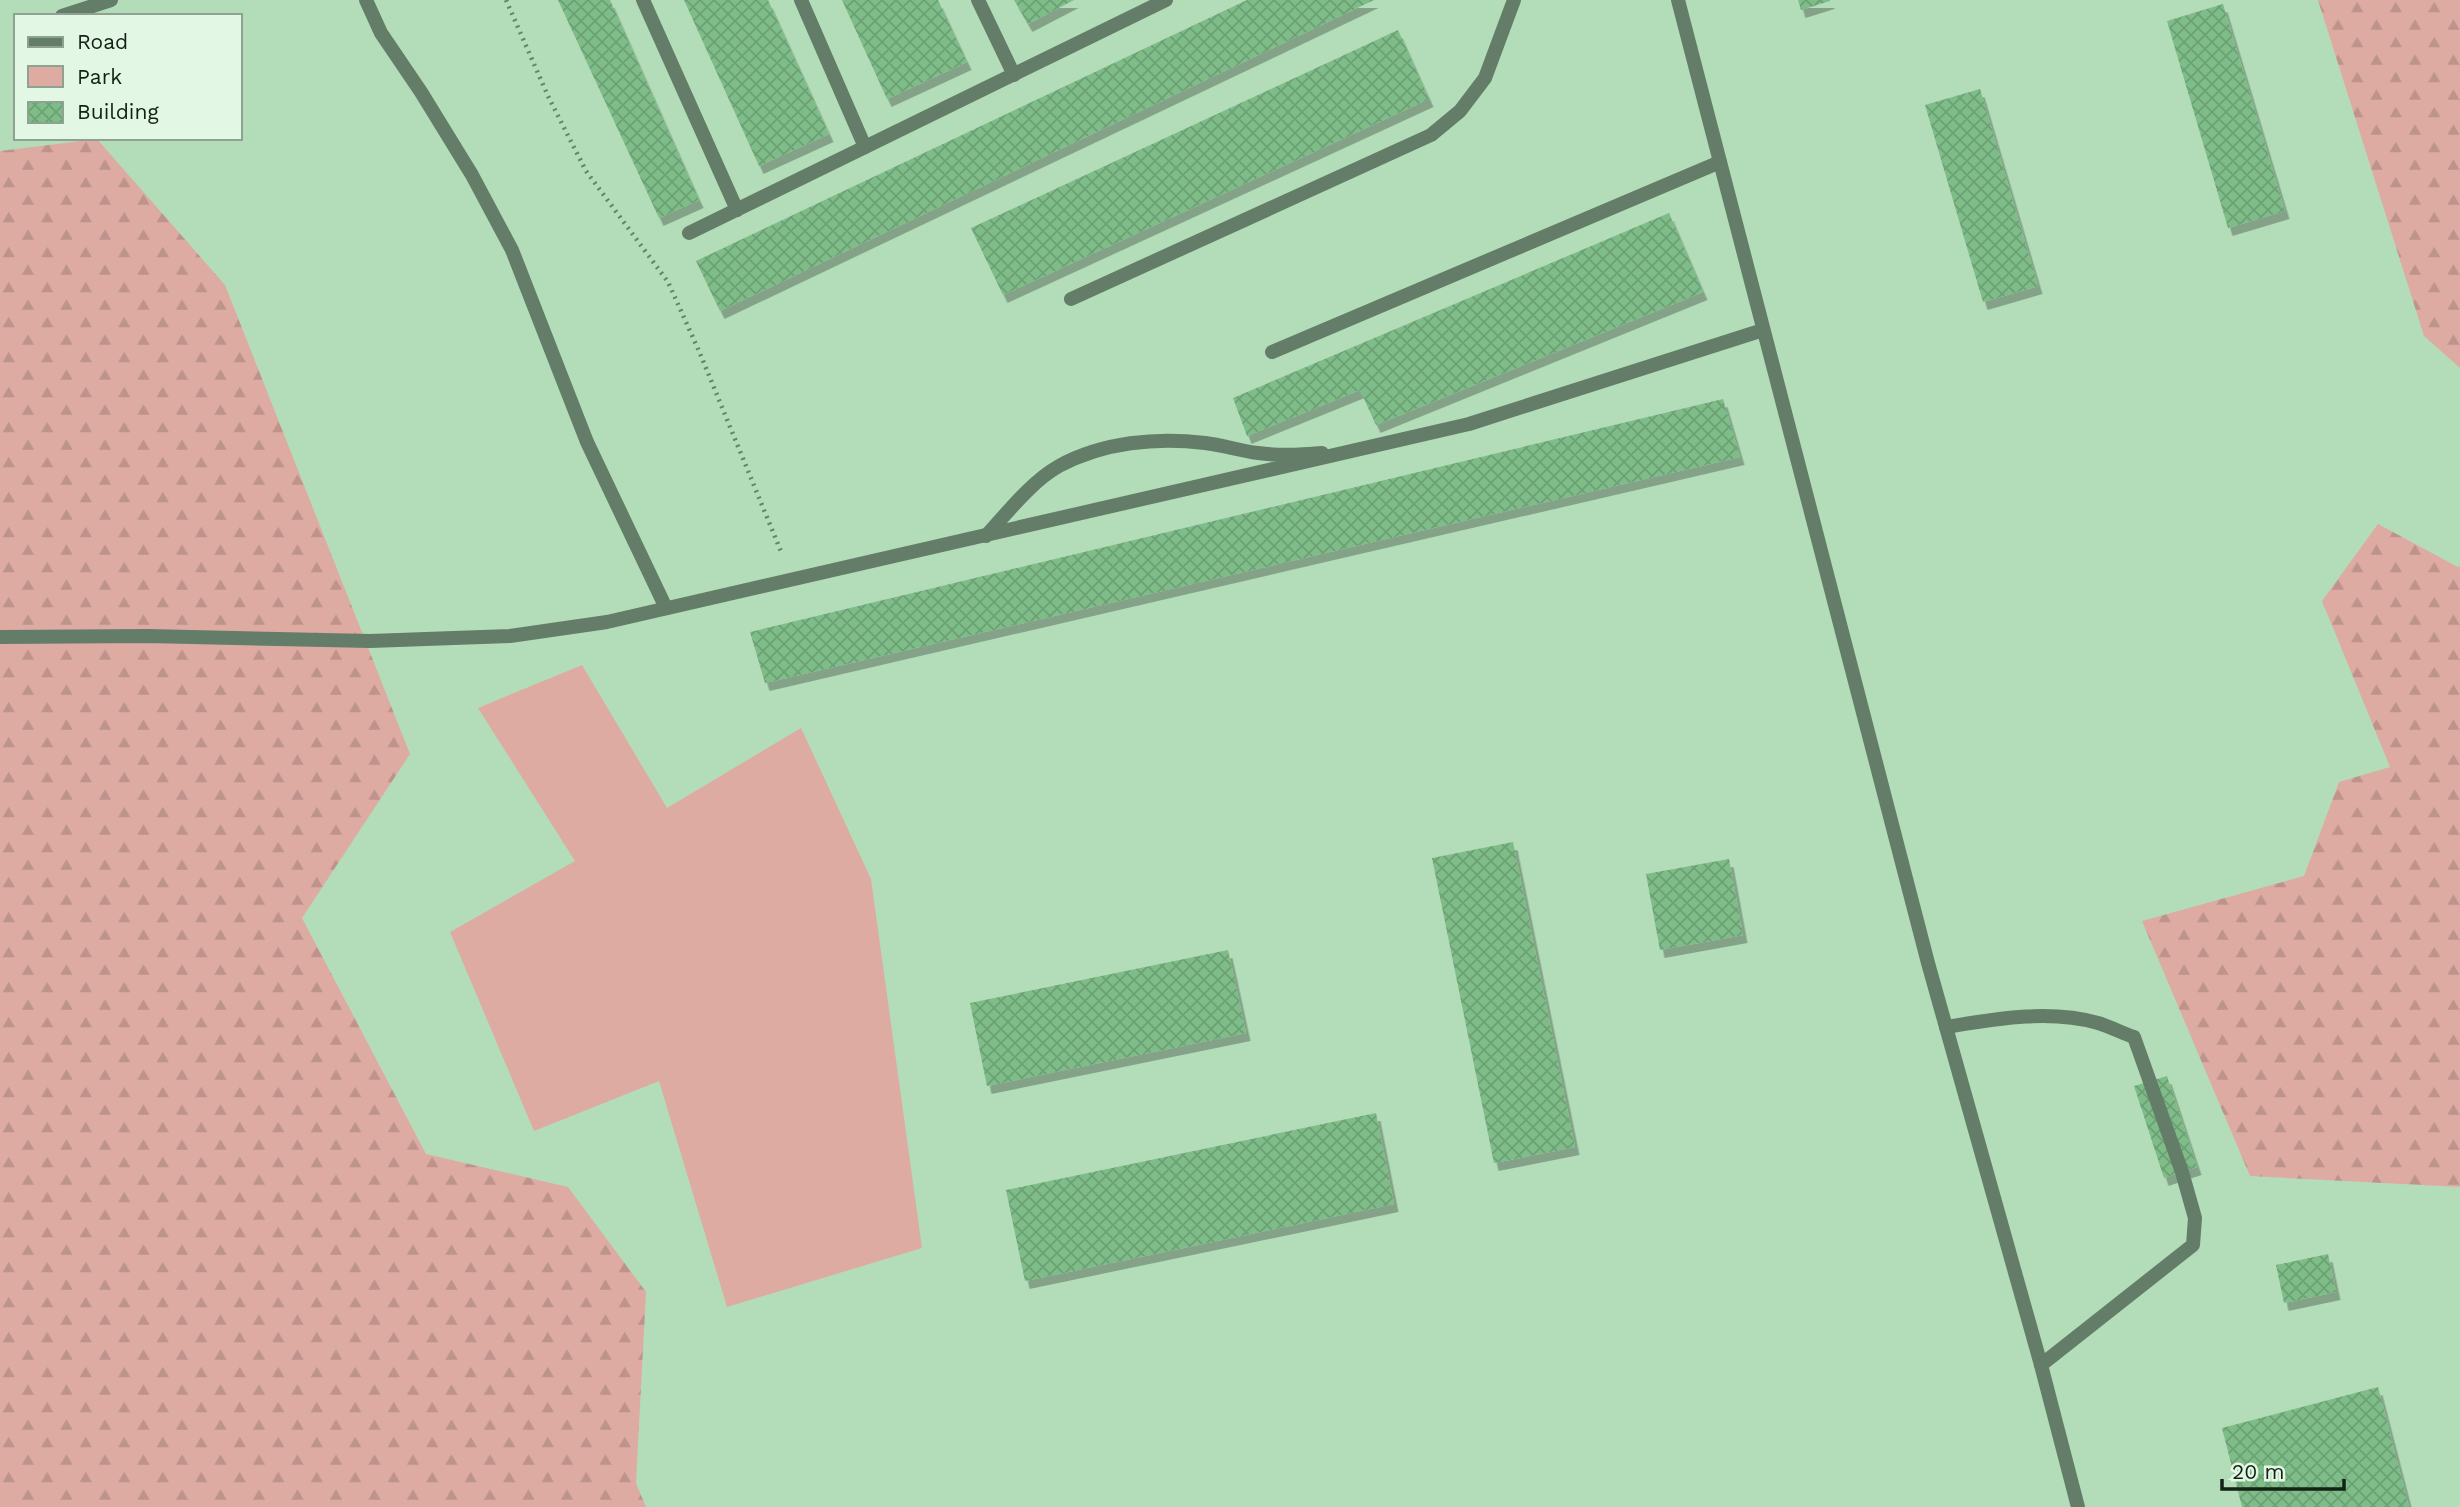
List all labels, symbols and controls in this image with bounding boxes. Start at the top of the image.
legend [14,14,242,140]
text: Road [77,29,128,54]
text: Park [77,64,122,89]
text: Building [77,99,159,124]
scale bar [2222,1448,2344,1492]
text: 20 m [2232,1459,2284,1484]

